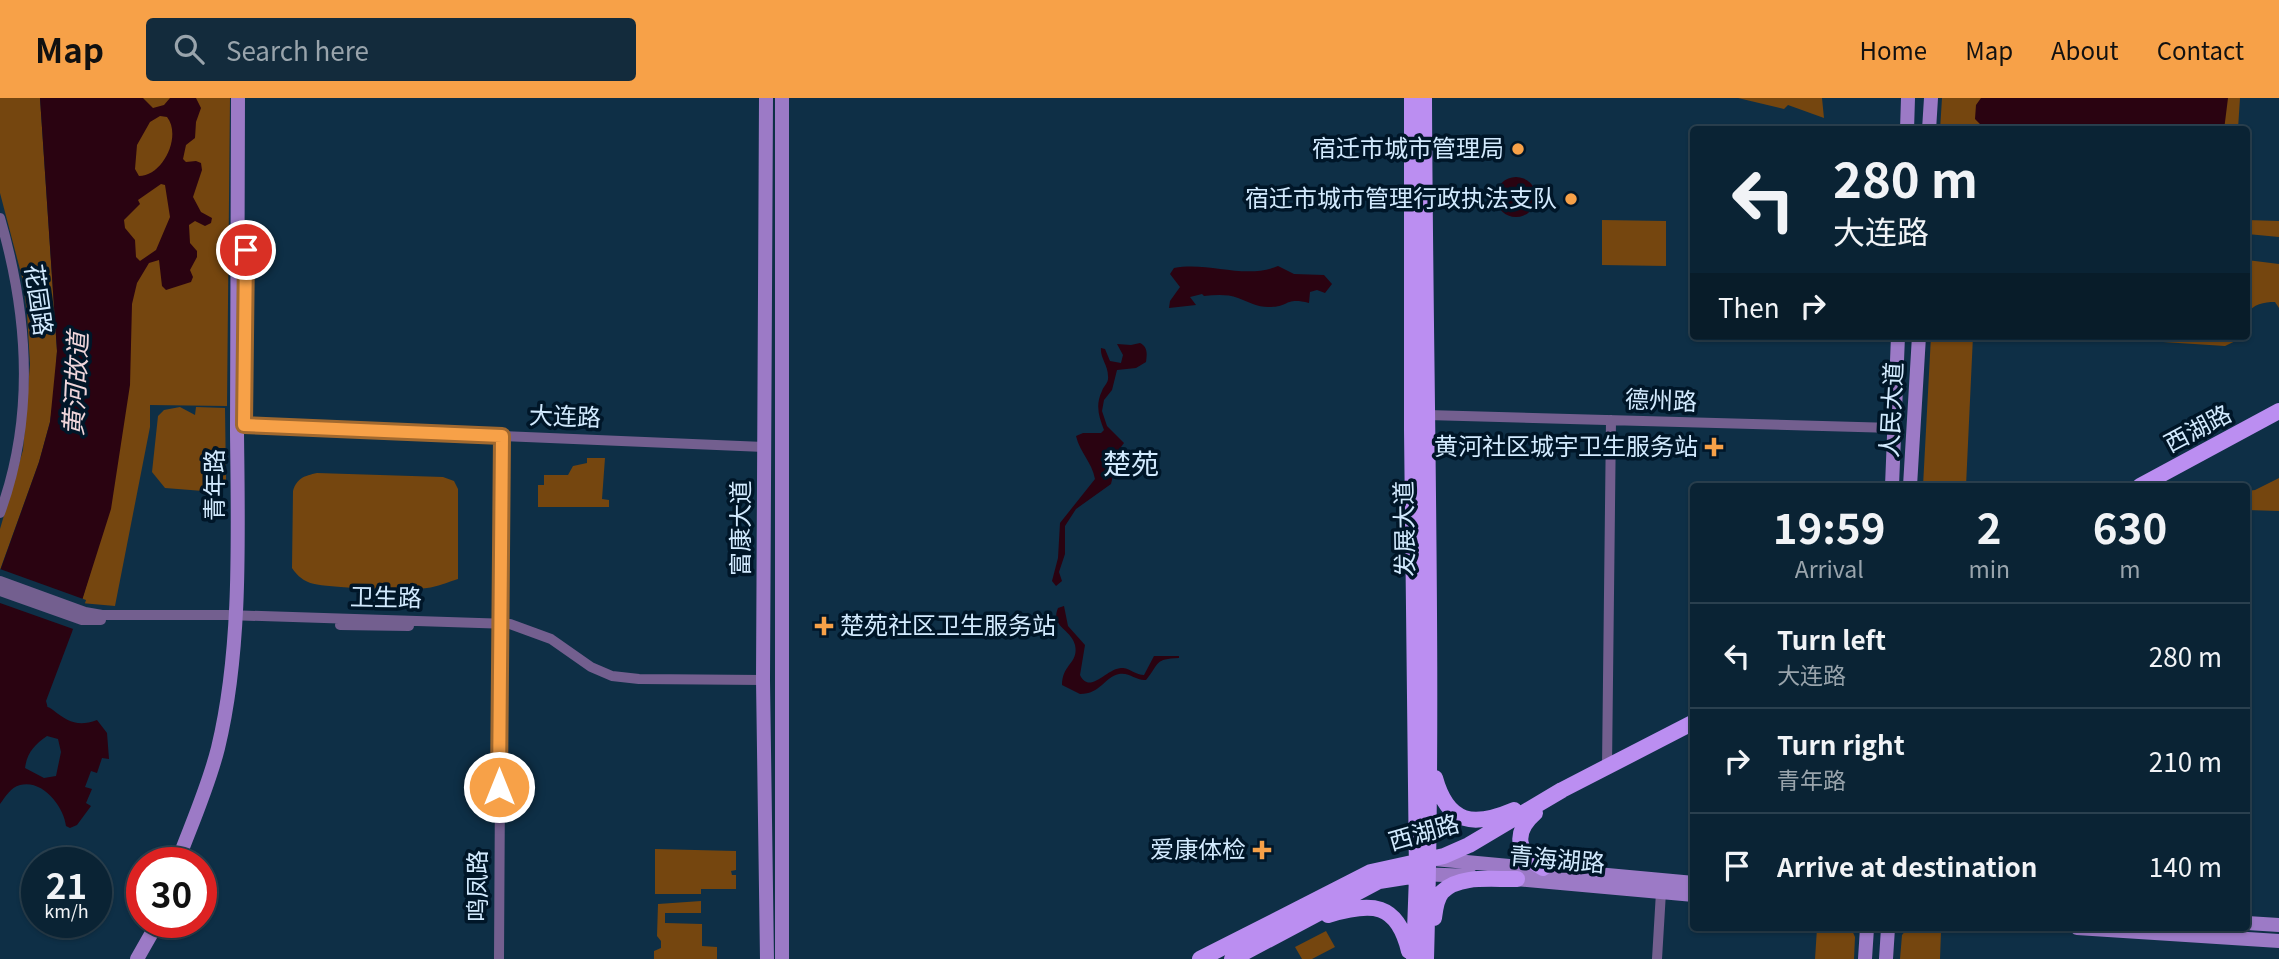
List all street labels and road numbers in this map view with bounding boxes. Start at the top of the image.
street label: 花园路 [18,262,63,338]
street label: 人民大道 [1870,361,1909,459]
street label: 德州路 [1624,380,1698,417]
street label: 西湖路 [2157,394,2237,459]
street label: 大连路 [528,396,602,433]
street label: 青年路 [195,449,230,521]
street label: 富康大道 [721,480,756,576]
street label: 发展大道 [1384,481,1421,577]
street label: 卫生路 [350,577,422,614]
street label: 西湖路 [1384,804,1463,857]
street label: 青海湖路 [1508,836,1607,879]
street label: 鸣凤路 [458,850,493,922]

